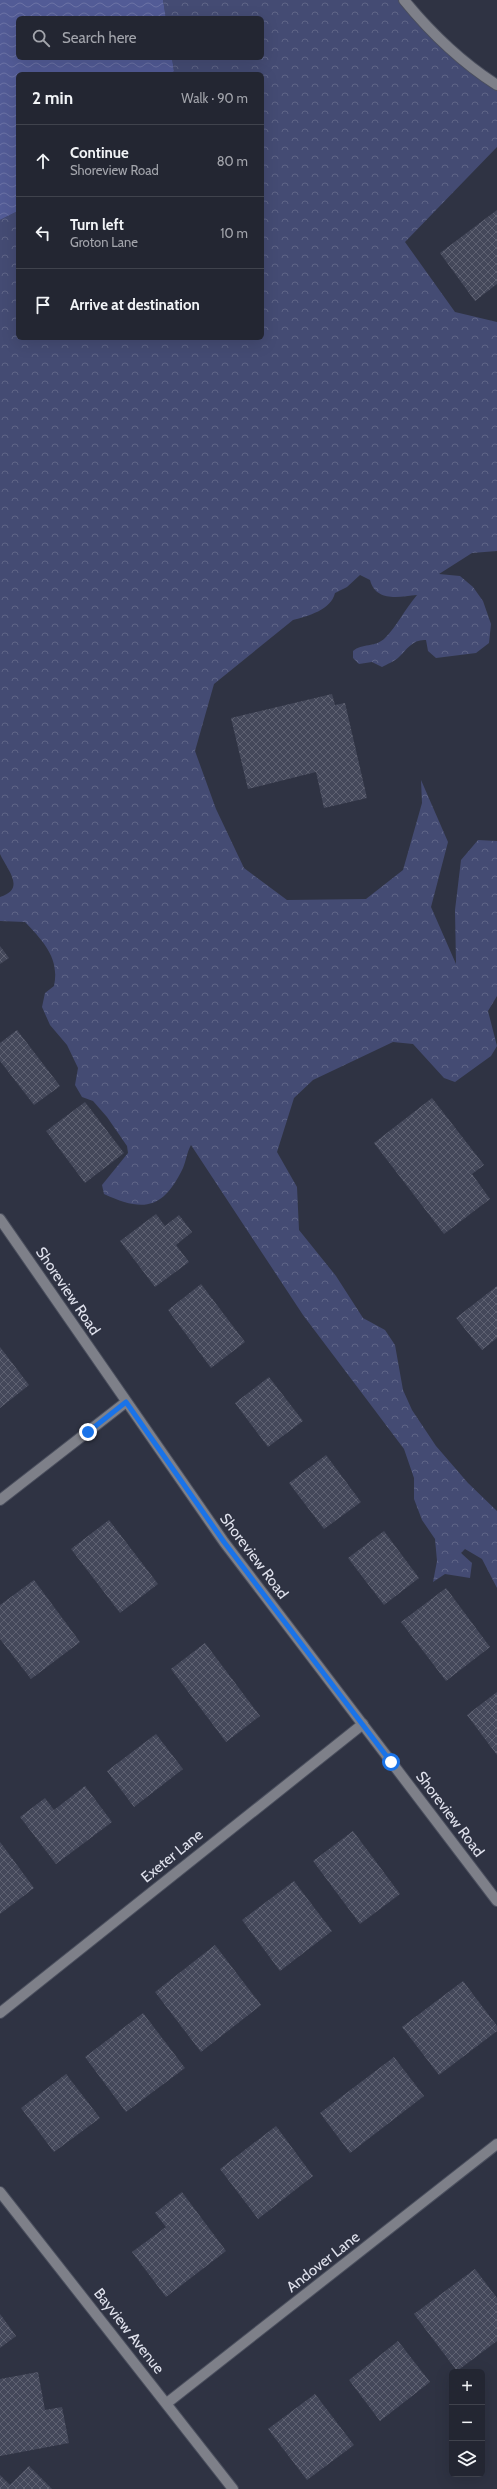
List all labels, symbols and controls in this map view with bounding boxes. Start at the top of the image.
search box [16,16,264,60]
icon: search [30,27,52,49]
text: Search here [62,29,137,47]
text: 2 min [32,88,73,108]
text: Walk · 90 m [181,90,248,106]
text: Continue [70,144,129,162]
icon: ahead [32,150,54,172]
text: 80 m [217,153,248,169]
text: Shoreview Road [70,162,159,178]
text: Turn left [70,216,124,234]
icon: left [32,222,54,244]
text: 10 m [220,225,248,241]
text: Groton Lane [70,234,138,250]
icon: arrive [32,294,54,316]
text: Arrive at destination [70,296,200,314]
street label: Shoreview Road [32,1244,104,1338]
route end [79,1423,97,1441]
street label: Shoreview Road [216,1510,292,1602]
route start [382,1753,400,1771]
street label: Shoreview Road [412,1768,488,1860]
street label: Exeter Lane [137,1825,207,1886]
street label: Andover Lane [283,2228,363,2296]
street label: Bayview Avenue [90,2285,168,2378]
map controls [449,2369,485,2477]
button: + [449,2369,485,2405]
button: − [449,2405,485,2441]
button: layers [449,2441,485,2477]

